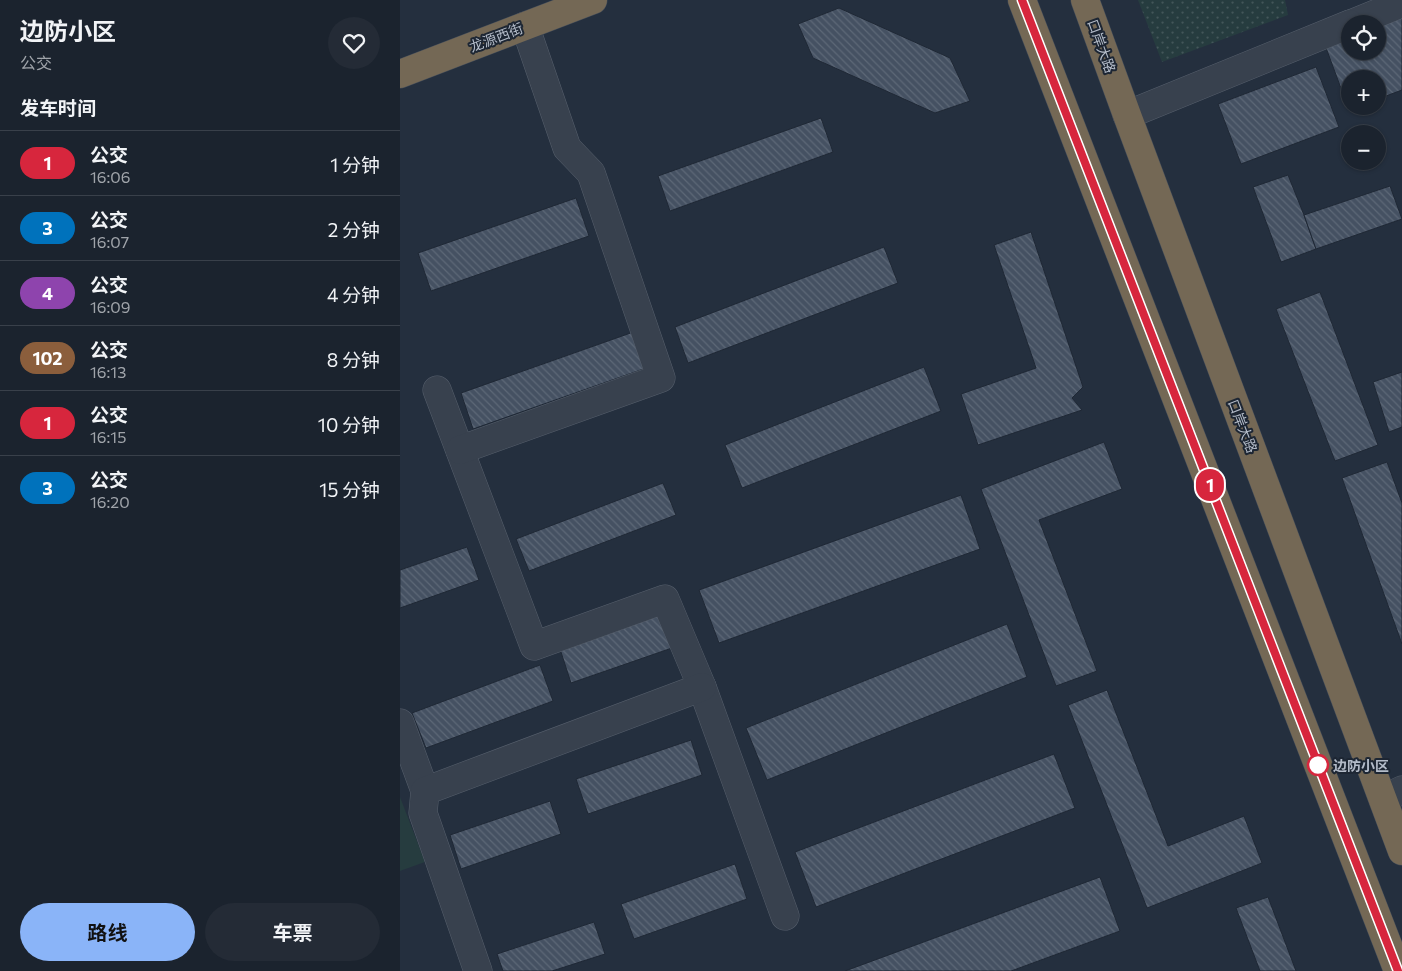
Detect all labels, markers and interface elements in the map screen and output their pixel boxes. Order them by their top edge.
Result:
map controls [1341,15,1386,170]
button: locate [1341,15,1386,60]
text: 边防小区 [20,16,116,45]
button: heart [328,17,380,69]
street label: 口岸大路 [1084,17,1120,75]
street label: 龙源西街 [467,19,525,55]
text: 公交 [20,53,52,72]
button: + [1341,70,1386,115]
text: 发车时间 [20,96,96,119]
button: − [1341,125,1386,170]
text: 公交 [90,143,128,166]
text: 1 [43,152,52,174]
text: 1 分钟 [330,153,380,176]
text: 16:06 [90,167,130,186]
text: 公交 [90,208,128,231]
text: 3 [42,217,53,239]
text: 2 分钟 [328,218,380,241]
text: 16:07 [90,232,129,251]
text: 公交 [90,273,128,296]
text: 4 [42,282,53,304]
text: 4 分钟 [327,283,380,306]
text: 16:09 [90,297,130,316]
text: 公交 [90,338,128,361]
text: 102 [32,347,63,369]
text: 8 分钟 [327,348,380,371]
text: 16:13 [90,362,126,381]
street label: 口岸大路 [1225,397,1261,455]
text: 公交 [90,403,128,426]
text: 1 [43,412,52,434]
text: 10 分钟 [318,413,380,436]
text: 16:15 [90,427,126,446]
text: 公交 [90,468,128,491]
line badge: 1 [1194,469,1226,501]
text: 1 [1206,474,1214,496]
text: 3 [42,477,53,499]
text: 15 分钟 [319,478,380,501]
text: 16:20 [90,492,130,511]
marker: 边防小区 [1307,754,1329,776]
place label: 边防小区 [1333,757,1389,774]
button: 路线 [20,903,195,961]
button: 车票 [205,903,380,961]

